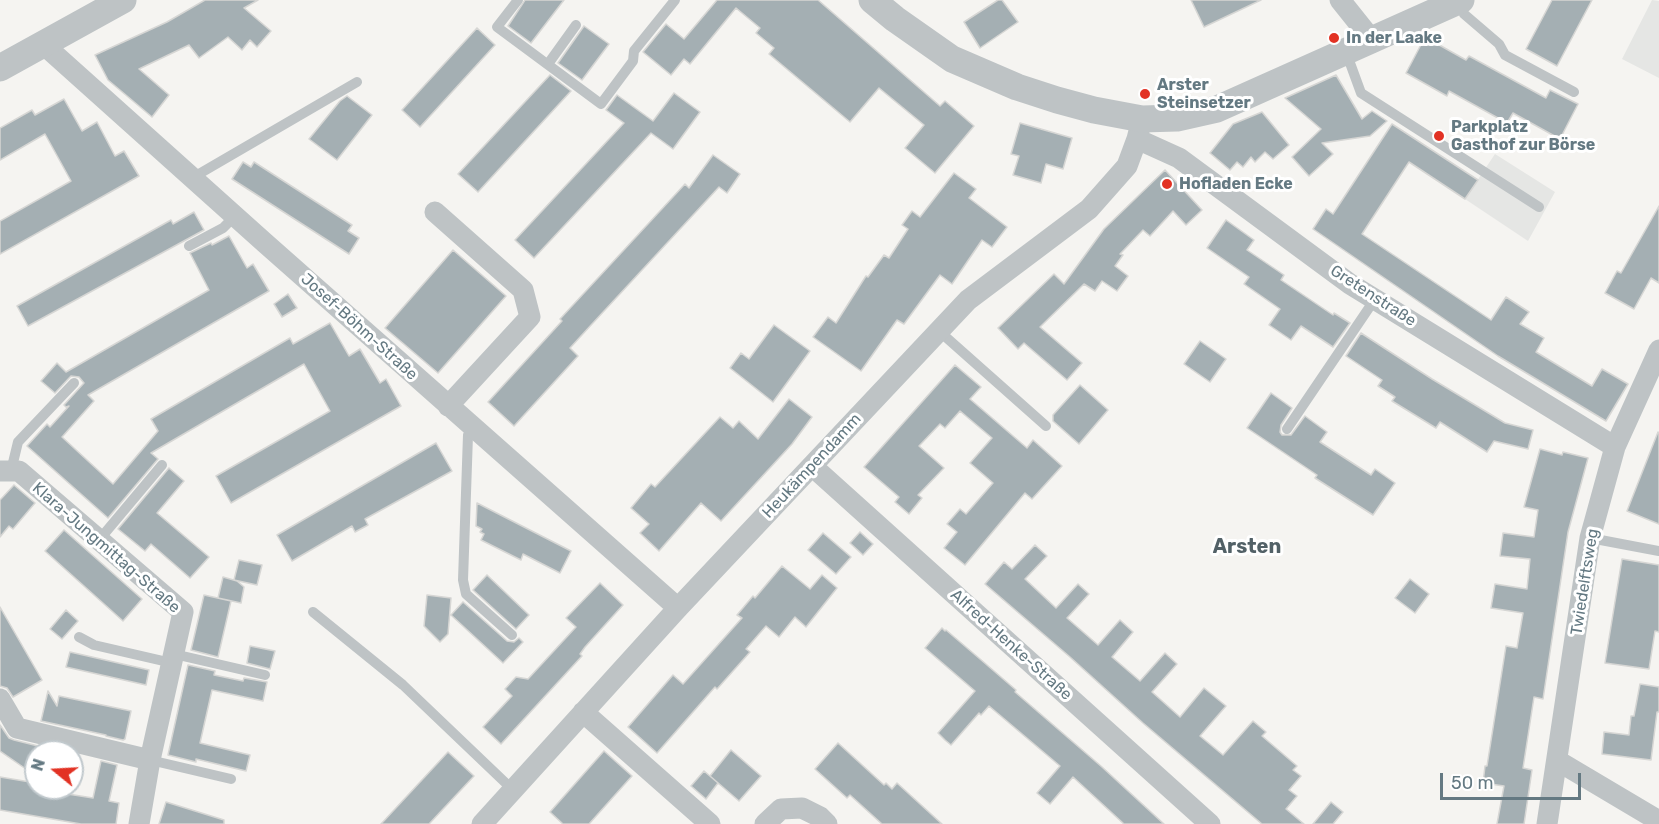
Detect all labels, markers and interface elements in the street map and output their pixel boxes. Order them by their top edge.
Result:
place label: In der Laake [1346,28,1442,48]
marker: In der Laake [1327,31,1341,45]
place label: Arster Steinsetzer [1157,75,1251,113]
marker: Arster Steinsetzer [1138,87,1152,101]
place label: Parkplatz Gasthof zur Börse [1451,117,1595,155]
marker: Parkplatz Gasthof zur Börse [1432,129,1446,143]
place label: Hofladen Ecke [1179,174,1293,194]
marker: Hofladen Ecke [1160,177,1174,191]
street label: Gretenstraße [1327,261,1419,331]
street label: Josef-Böhm-Straße [297,270,421,384]
street label: Heukämpendamm [759,410,865,522]
street label: Klara-Jungmittag-Straße [28,479,184,617]
street label: Twiedelftsweg [1567,527,1603,637]
district label: Arsten [1213,535,1281,559]
street label: Alfred-Henke-Straße [946,585,1076,705]
north arrow [24,740,84,800]
text: N [27,756,49,773]
scale bar [1443,761,1584,799]
text: 50 m [1451,772,1494,794]

